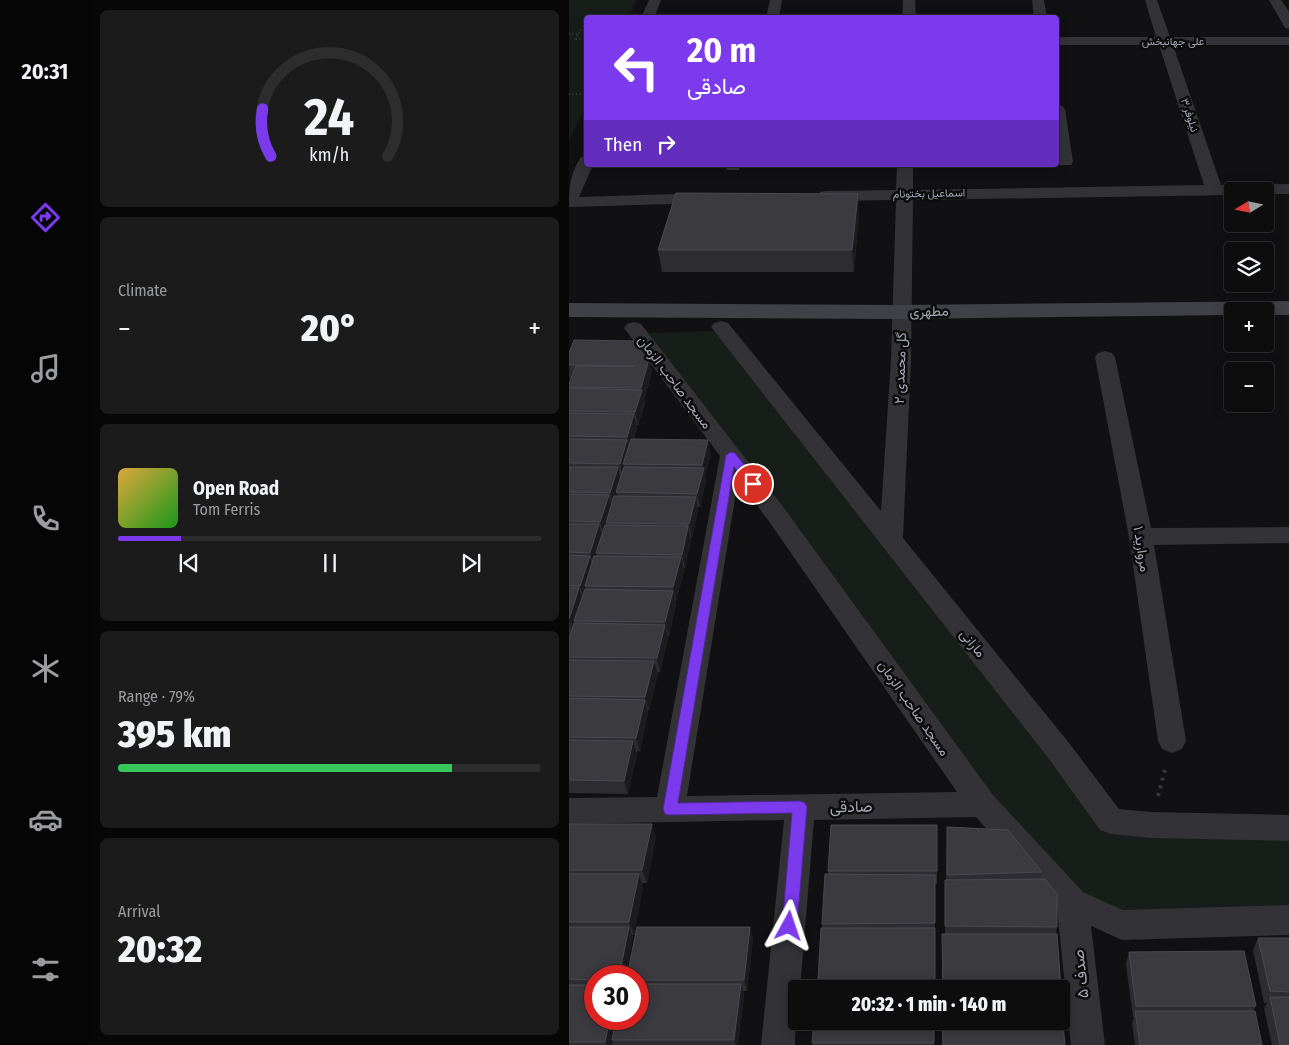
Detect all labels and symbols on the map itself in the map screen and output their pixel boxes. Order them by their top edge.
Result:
street label: علی جهانبخش [1142,35,1205,48]
street label: نیلوفر ۳ [1178,97,1201,134]
north arrow [1224,182,1274,232]
street label: اسماعیل بختونام [893,186,965,202]
street label: مطهری [909,303,949,320]
street label: مسجد صاحب الزمان [634,332,715,432]
street label: گل محمدی ۲ [891,332,910,404]
pin [732,463,774,505]
street label: مروارید ۱ [1130,525,1154,573]
street label: مارانی [956,626,989,661]
street label: مسجد صاحب الزمان [874,657,953,759]
street label: صادقی [829,797,873,817]
position arrow [762,899,814,951]
street label: صدف ۵ [1068,949,1093,999]
speed limit sign: 30 [584,965,649,1030]

